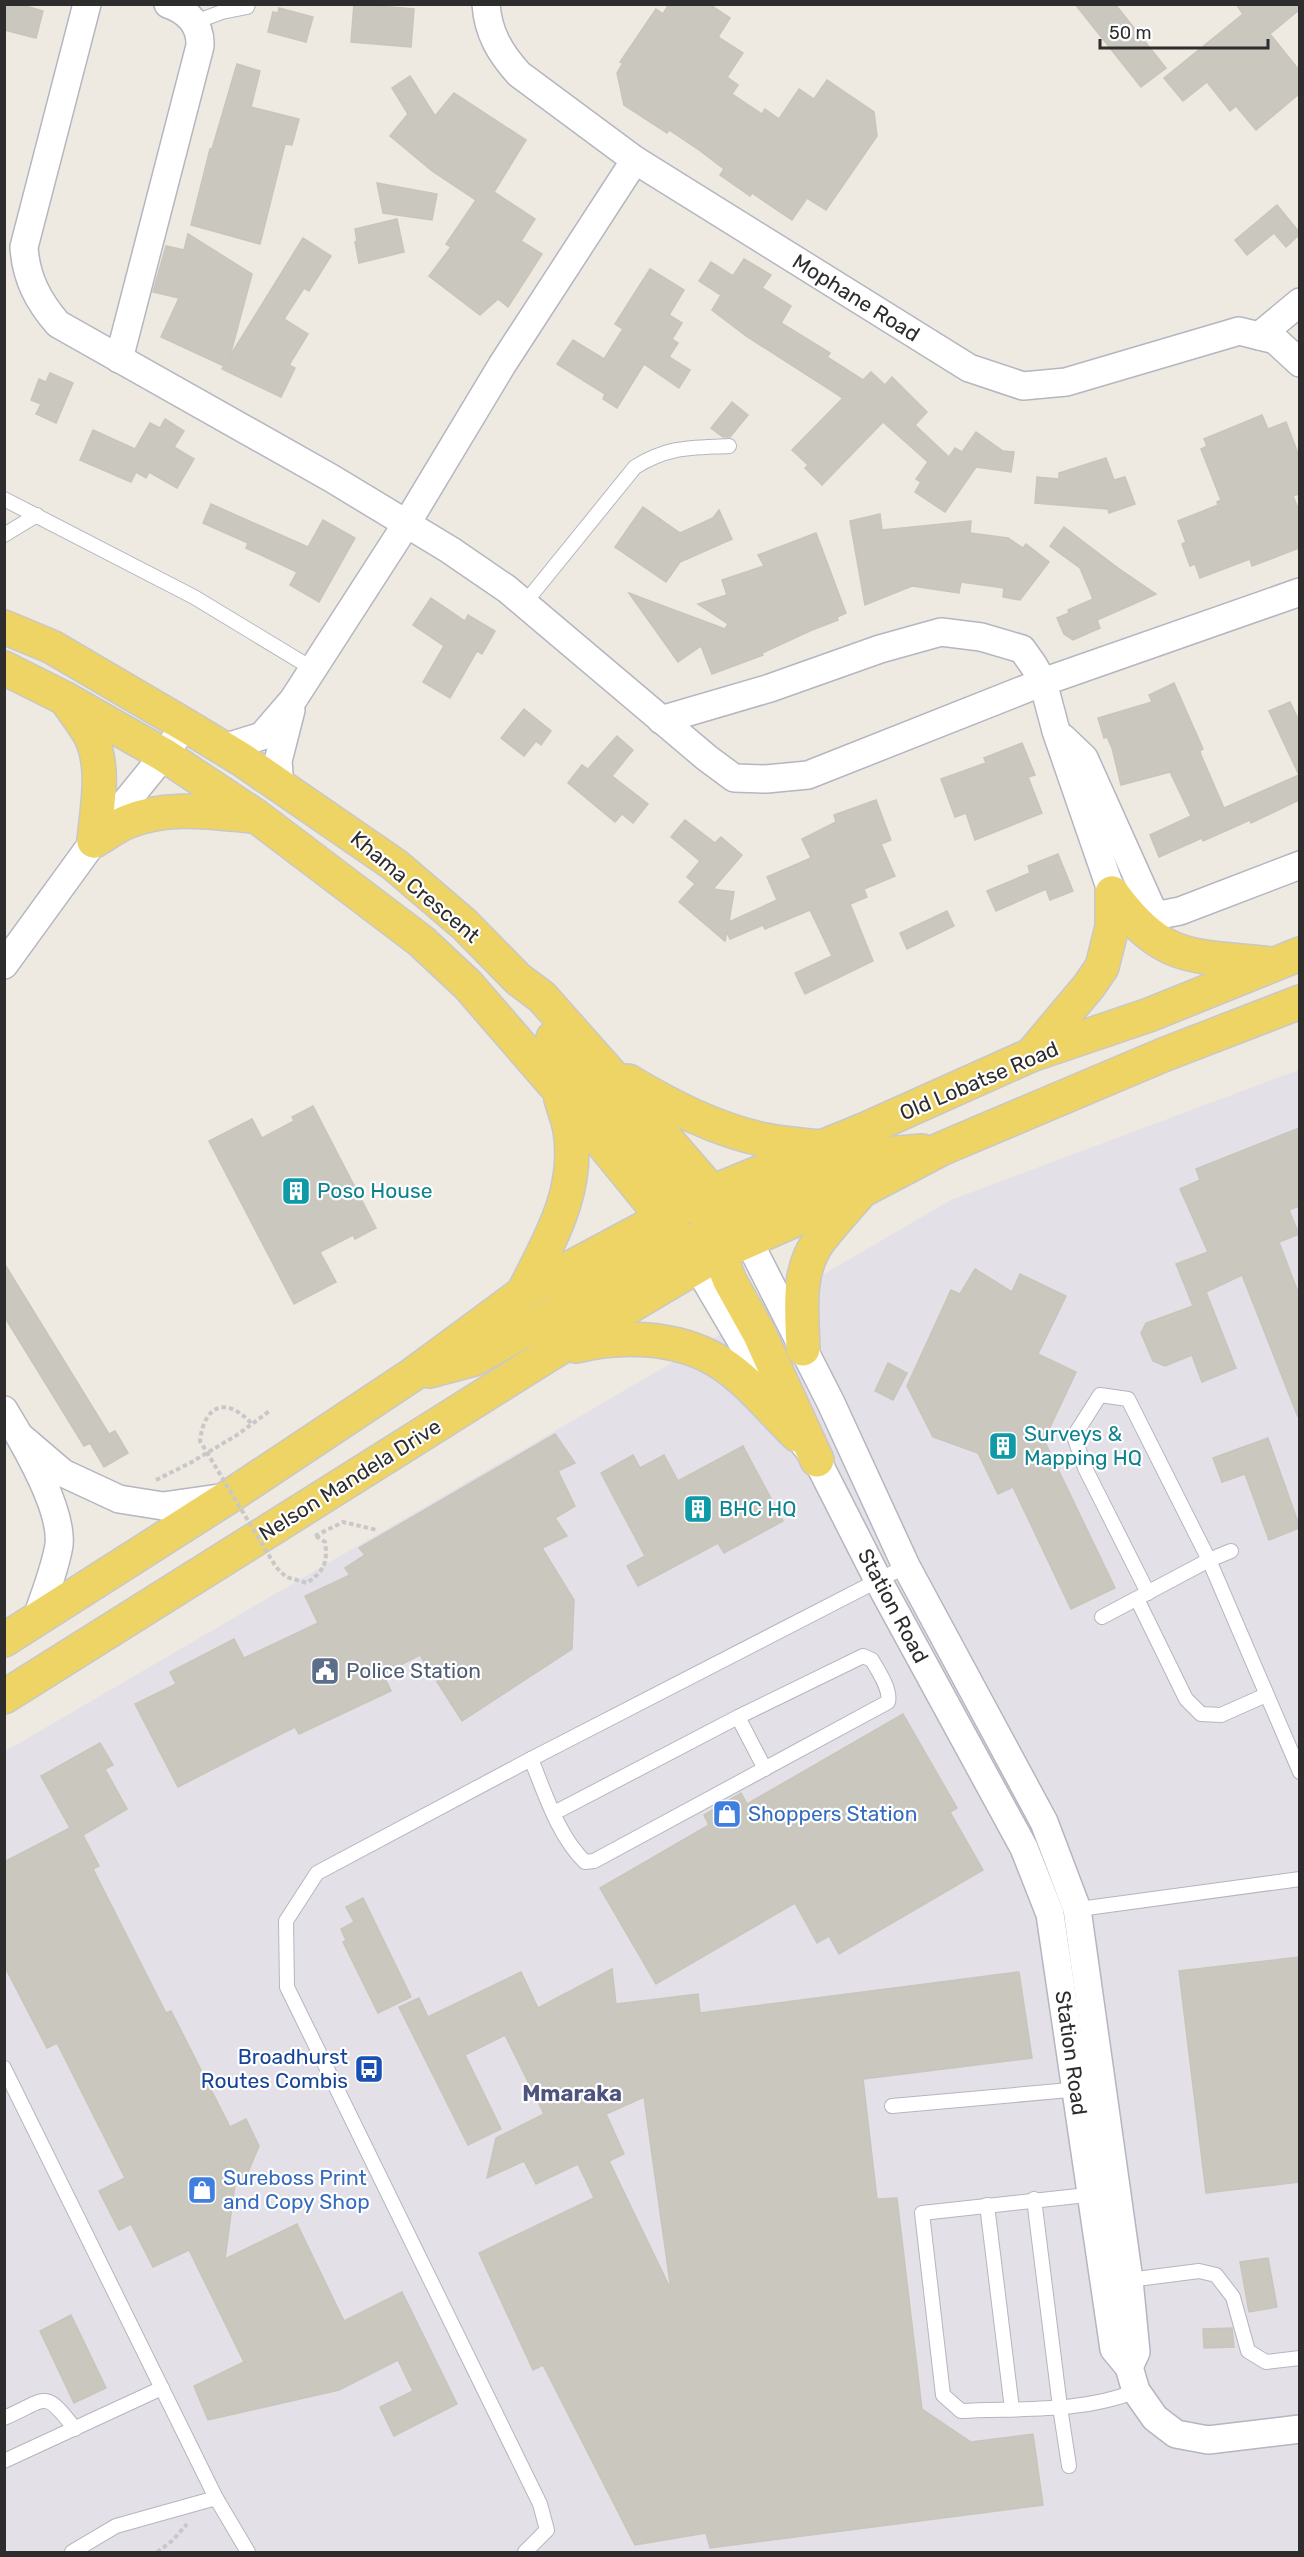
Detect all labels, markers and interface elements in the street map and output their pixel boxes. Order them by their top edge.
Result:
scale bar [1100,12,1268,50]
text: 50 m [1109,22,1152,44]
street label: Mophane Road [788,249,924,347]
street label: Khama Crescent [346,825,485,948]
street label: Old Lobatse Road [896,1036,1062,1125]
building icon: Poso House [280,1175,312,1207]
place label: Poso House [317,1178,432,1203]
street label: Nelson Mandela Drive [254,1413,445,1546]
place label: Surveys & Mapping HQ [1024,1421,1142,1470]
building icon: Surveys & Mapping HQ [987,1430,1019,1462]
building icon: BHC HQ [682,1493,714,1525]
place label: BHC HQ [719,1496,796,1521]
street label: Station Road [853,1544,934,1667]
public building icon: Police Station [309,1655,341,1687]
place label: Police Station [346,1658,481,1683]
shop icon: Shoppers Station [711,1798,743,1830]
place label: Shoppers Station [748,1801,917,1826]
street label: Station Road [1050,1989,1093,2117]
place label: Broadhurst Routes Combis [201,2044,348,2093]
bus stop icon: Broadhurst Routes Combis [353,2053,385,2085]
district label: Mmaraka [522,2080,622,2107]
place label: Sureboss Print and Copy Shop [223,2165,370,2214]
shop icon: Sureboss Print and Copy Shop [186,2174,218,2206]

